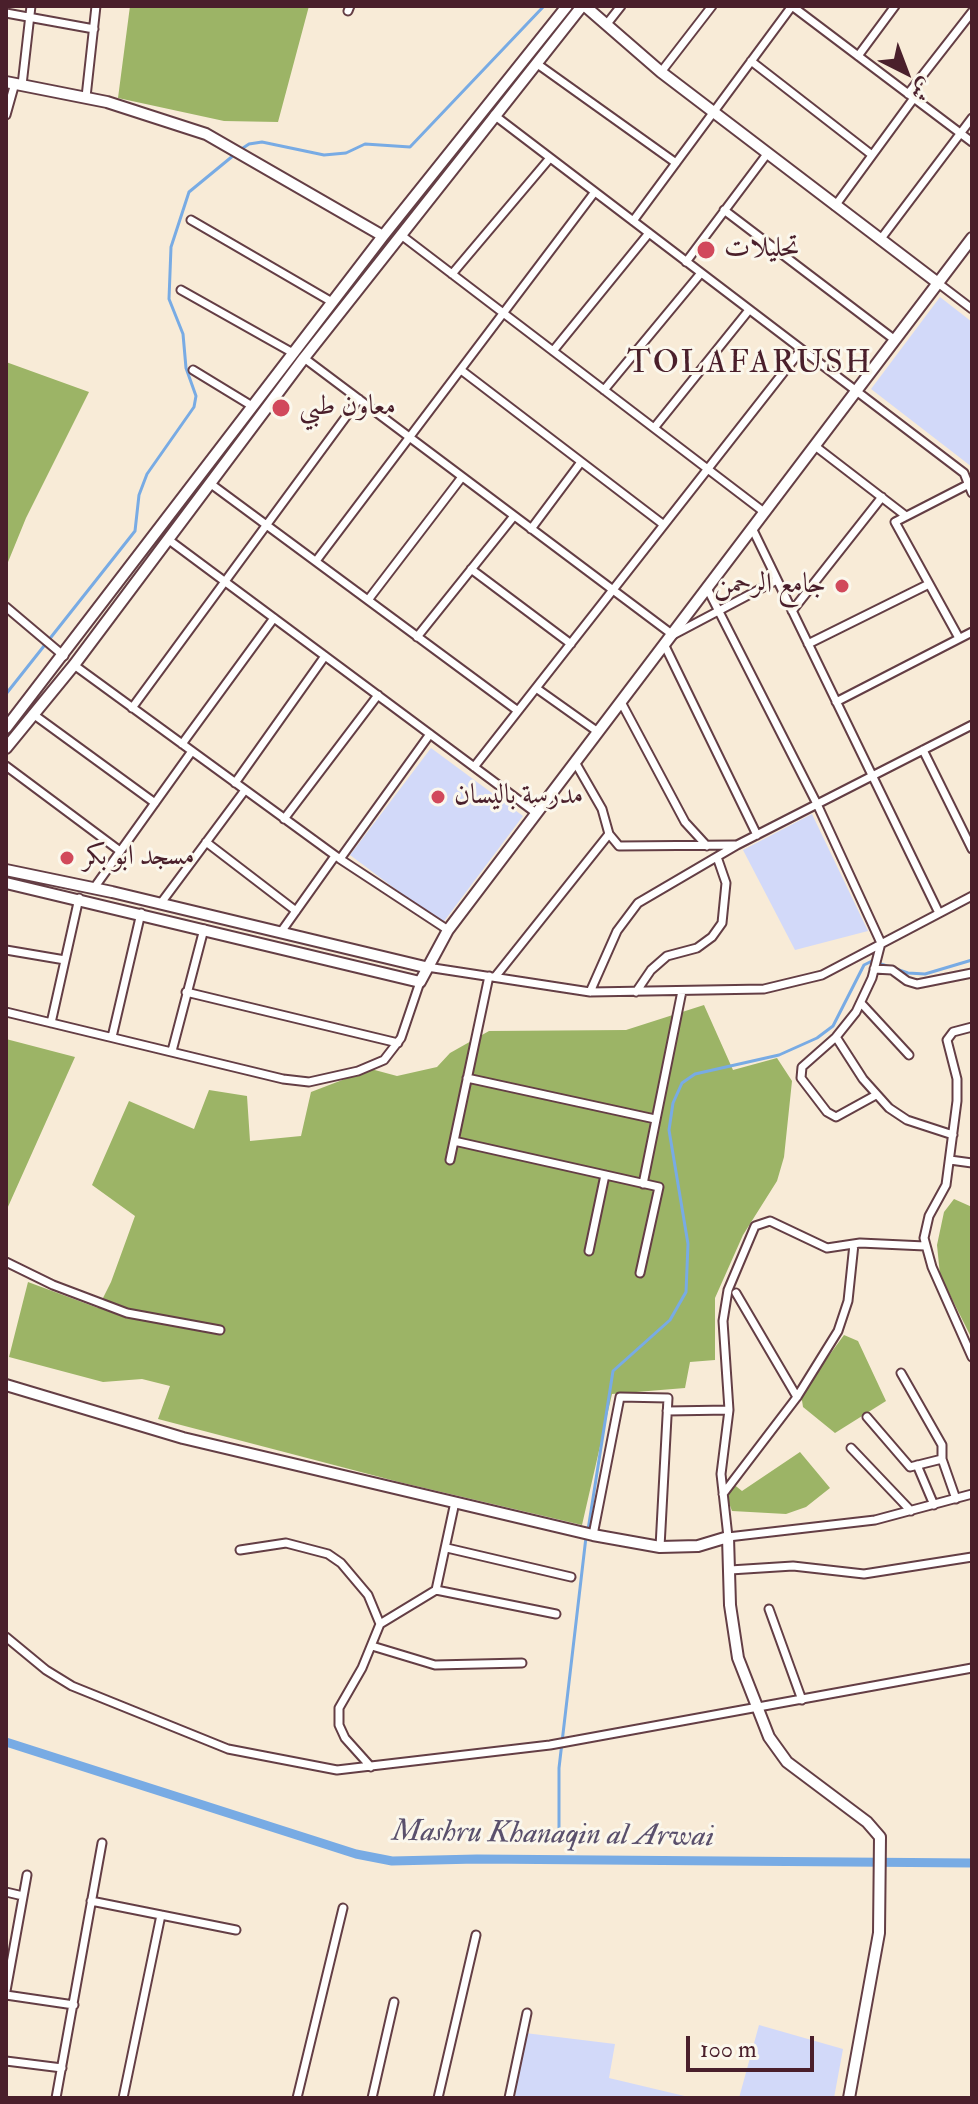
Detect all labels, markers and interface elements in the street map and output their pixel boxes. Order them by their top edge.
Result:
north arrow [866,32,946,112]
text: ش [905,72,940,108]
place label: تحلیلات [724,233,800,267]
marker: تحلیلات [695,239,717,261]
district label: TOLAFARUSH [627,346,873,384]
place label: معاون طبي [299,391,396,425]
marker: معاون طبي [270,397,292,419]
place label: جامع الرحمن [714,569,826,603]
marker: جامع الرحمن [833,577,851,595]
place label: مدرسة بالیسان [454,780,583,814]
marker: مدرسة بالیسان [429,788,447,806]
place label: مسجد ابو بكر [83,841,195,875]
marker: مسجد ابو بكر [58,849,76,867]
water label: Mashru Khanaqin al Arwai [392,1815,714,1857]
scale bar [690,2020,818,2070]
text: 100 m [700,2034,757,2065]

